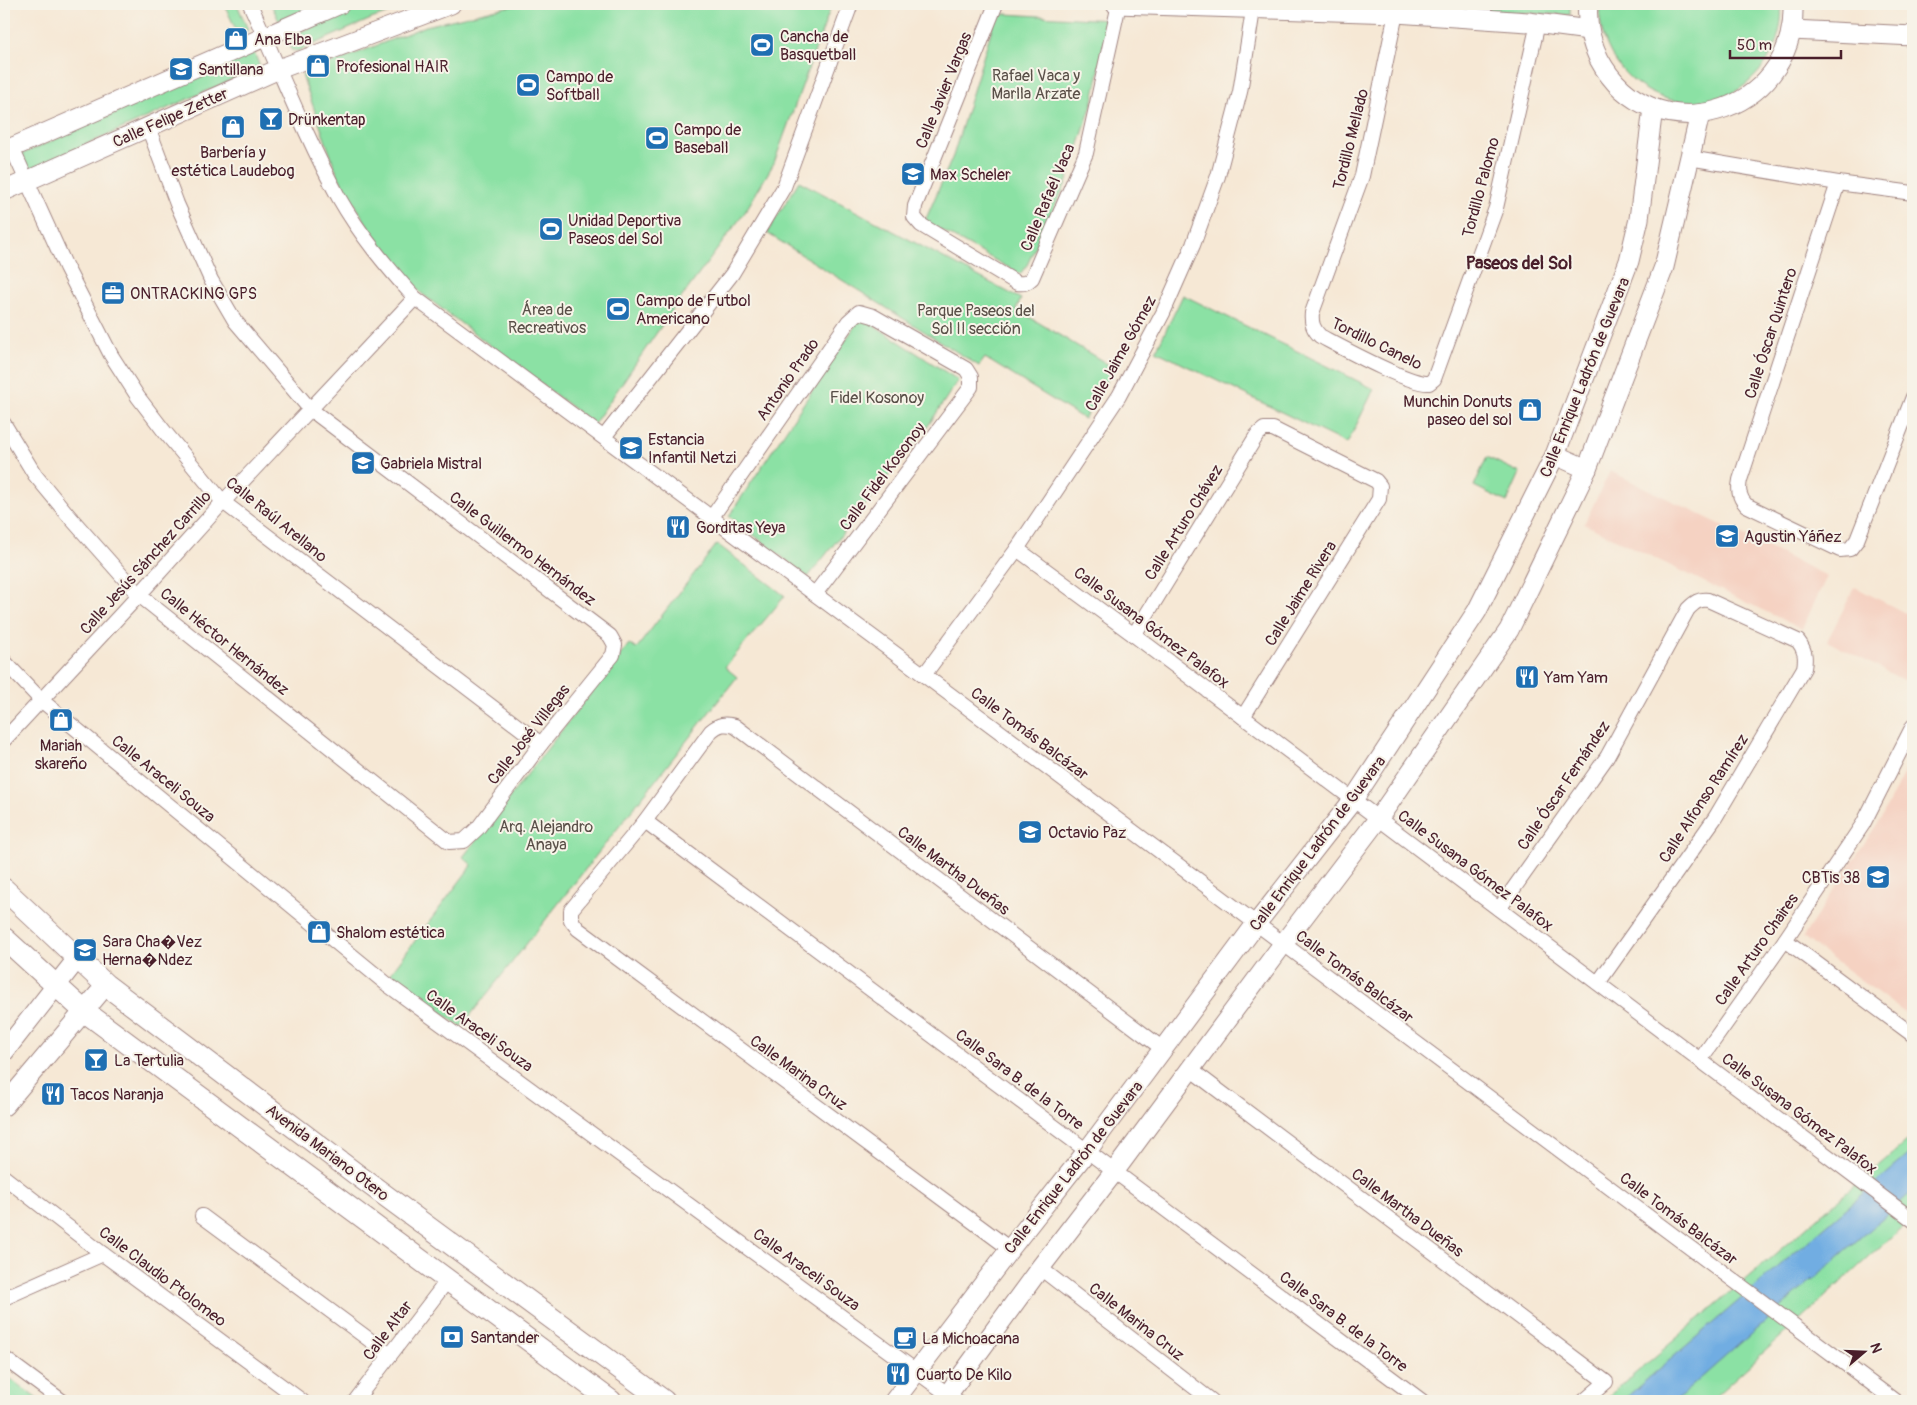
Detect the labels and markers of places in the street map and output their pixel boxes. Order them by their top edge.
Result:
shop icon: Ana Elba [223,26,249,52]
place label: Cancha de Basquetball [780,27,856,65]
place label: Ana Elba [254,30,312,50]
sports icon: Cancha de Basquetball [749,32,775,58]
shop icon: Profesional HAIR [305,53,331,79]
school or university icon: Santillana [168,56,194,82]
place label: Profesional HAIR [336,57,448,77]
place label: Santillana [198,60,264,80]
place label: Campo de Softball [546,67,613,105]
sports icon: Campo de Softball [515,72,541,98]
bar icon: Drünkentap [258,106,284,132]
place label: Drünkentap [288,110,366,130]
shop icon: Barbería y estética Laudebog [220,114,246,140]
place label: Campo de Baseball [674,120,741,158]
sports icon: Campo de Baseball [644,125,670,151]
place label: Barbería y estética Laudebog [172,143,294,181]
school or university icon: Max Scheler [900,161,926,187]
place label: Max Scheler [930,165,1011,185]
place label: Unidad Deportiva Paseos del Sol [568,211,681,249]
sports icon: Unidad Deportiva Paseos del Sol [538,216,564,242]
office icon: ONTRACKING GPS [100,280,126,306]
place label: ONTRACKING GPS [130,284,257,304]
place label: Campo de Futbol Americano [636,291,751,329]
sports icon: Campo de Futbol Americano [605,296,631,322]
place label: Munchin Donuts paseo del sol [1403,392,1512,430]
shop icon: Munchin Donuts paseo del sol [1517,397,1543,423]
place label: Estancia Infantil Netzi [648,430,736,468]
school or university icon: Estancia Infantil Netzi [618,435,644,461]
school or university icon: Gabriela Mistral [350,450,376,476]
place label: Gabriela Mistral [380,454,482,474]
restaurant icon: Gorditas Yeya [665,514,691,540]
place label: Gorditas Yeya [696,518,786,538]
school or university icon: Agustin Yáñez [1714,523,1740,549]
place label: Agustin Yáñez [1744,527,1842,547]
restaurant icon: Yam Yam [1514,664,1540,690]
place label: Yam Yam [1543,668,1608,688]
shop icon: Mariah skareño [48,707,74,733]
place label: Mariah skareño [35,736,88,774]
school or university icon: Octavio Paz [1017,819,1043,845]
place label: Octavio Paz [1048,823,1126,843]
school or university icon: CBTis 38 [1865,864,1891,890]
place label: CBTis 38 [1802,868,1860,888]
shop icon: Shalom estética [306,919,332,945]
place label: Shalom estética [336,923,445,943]
place label: Sara Cha�Vez Herna�Ndez [102,932,202,970]
school or university icon: Sara Cha�Vez Herna�Ndez [72,937,98,963]
bar icon: La Tertulia [83,1047,109,1073]
place label: La Tertulia [114,1051,184,1071]
restaurant icon: Tacos Naranja [40,1081,66,1107]
place label: Tacos Naranja [70,1085,164,1105]
bank icon: Santander [439,1324,465,1350]
cafe icon: La Michoacana [892,1325,918,1351]
place label: Santander [470,1328,540,1348]
place label: La Michoacana [922,1329,1020,1349]
restaurant icon: Cuarto De Kilo [885,1361,911,1387]
place label: Cuarto De Kilo [916,1365,1012,1385]

